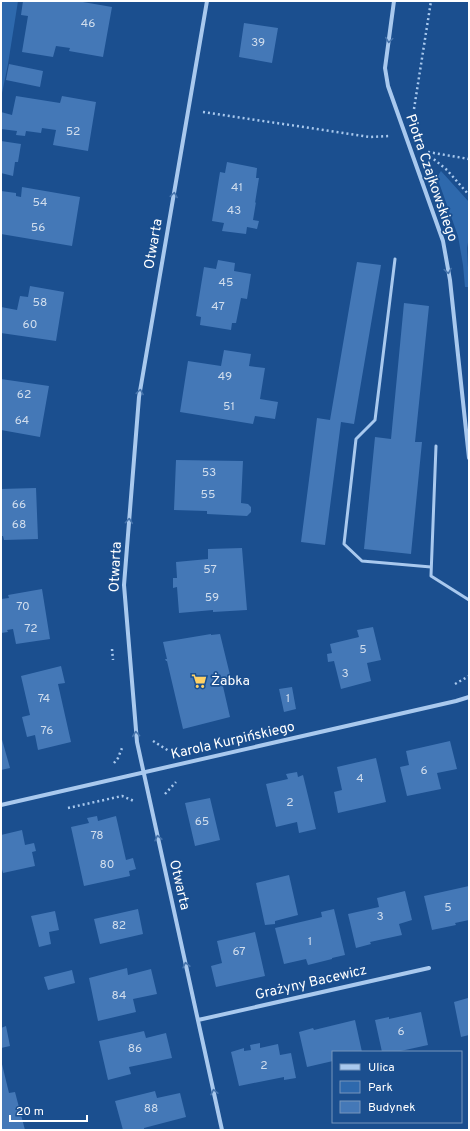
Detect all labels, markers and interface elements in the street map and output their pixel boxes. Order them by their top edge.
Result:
house number: 46 [81,16,95,32]
house number: 39 [251,35,265,51]
one-way arrow [385,37,394,43]
street label: Piotra Czajkowskiego [401,112,461,244]
house number: 52 [66,124,80,140]
house number: 41 [231,180,243,196]
one-way arrow [169,191,178,198]
house number: 54 [32,195,48,211]
house number: 43 [227,203,241,219]
street label: Otwarta [141,217,167,271]
house number: 56 [31,220,45,236]
one-way arrow [443,268,452,274]
house number: 45 [219,275,233,291]
house number: 58 [33,295,47,311]
house number: 47 [211,299,225,315]
house number: 60 [23,317,37,333]
house number: 49 [218,369,232,385]
house number: 62 [17,387,31,403]
one-way arrow [135,389,144,395]
house number: 51 [223,399,235,415]
house number: 64 [15,413,29,429]
house number: 53 [202,465,216,481]
house number: 55 [201,487,215,503]
house number: 66 [12,497,26,513]
house number: 68 [12,517,26,533]
one-way arrow [125,518,134,524]
street label: Otwarta [106,541,126,593]
house number: 57 [203,562,217,578]
house number: 59 [205,590,219,606]
house number: 70 [16,599,30,615]
house number: 72 [24,621,38,637]
house number: 5 [359,642,367,658]
house number: 3 [341,666,349,682]
supermarket icon: Żabka [190,672,208,690]
place label: Żabka [211,672,250,690]
house number: 74 [38,691,50,707]
house number: 1 [286,691,290,707]
street label: Karola Kurpińskiego [169,718,297,764]
house number: 76 [41,723,53,739]
one-way arrow [132,731,141,737]
house number: 6 [420,763,428,779]
house number: 4 [356,771,364,787]
house number: 2 [286,795,294,811]
house number: 65 [195,814,209,830]
house number: 78 [90,828,104,844]
one-way arrow [154,835,162,841]
house number: 80 [100,857,114,873]
street label: Otwarta [165,858,193,912]
house number: 5 [444,900,452,916]
house number: 3 [376,909,384,925]
house number: 82 [112,918,126,934]
house number: 1 [308,934,312,950]
house number: 67 [232,944,246,960]
one-way arrow [182,962,190,968]
street label: Grażyny Bacewicz [253,962,369,1004]
house number: 84 [112,988,126,1004]
house number: 6 [397,1024,405,1040]
house number: 86 [128,1041,142,1057]
legend [332,1051,462,1123]
house number: 2 [260,1058,268,1074]
text: Ulica [368,1060,395,1076]
text: Park [368,1080,393,1096]
one-way arrow [210,1089,218,1095]
scale bar [10,1097,87,1123]
text: Budynek [368,1100,416,1116]
house number: 88 [144,1101,158,1117]
text: 20 m [16,1104,44,1120]

